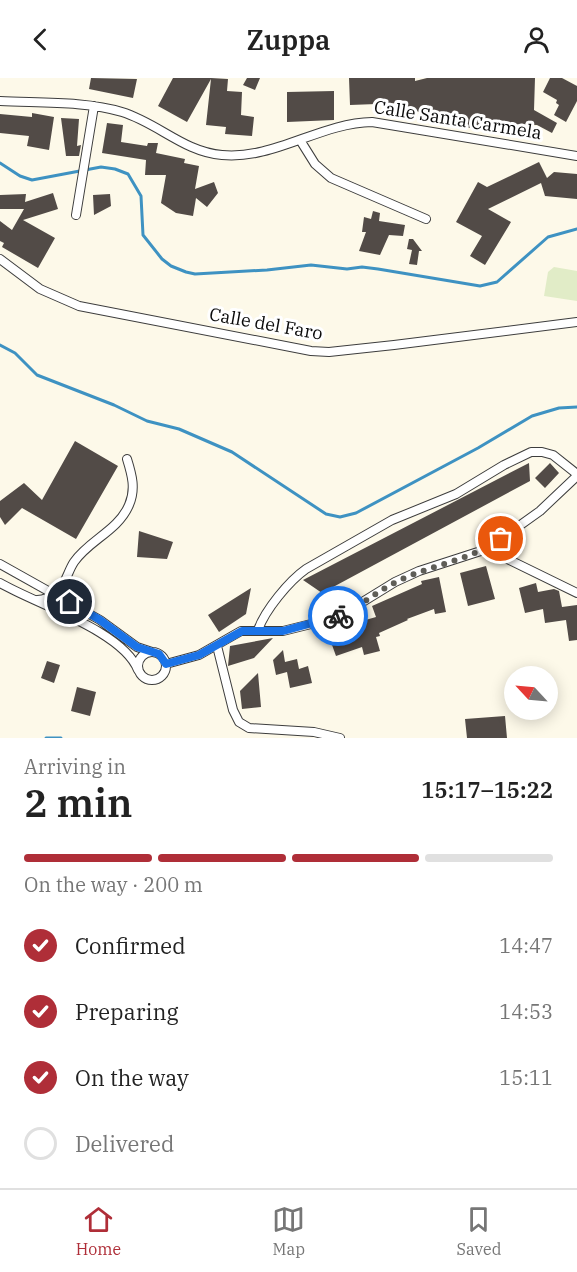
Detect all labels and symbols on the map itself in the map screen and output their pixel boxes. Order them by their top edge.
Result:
street label: Calle Santa Carmela [373,95,544,144]
street label: Calle del Faro [208,302,325,345]
pin [475,513,526,564]
pin [44,576,95,627]
courier [308,586,368,646]
north arrow [504,666,558,720]

